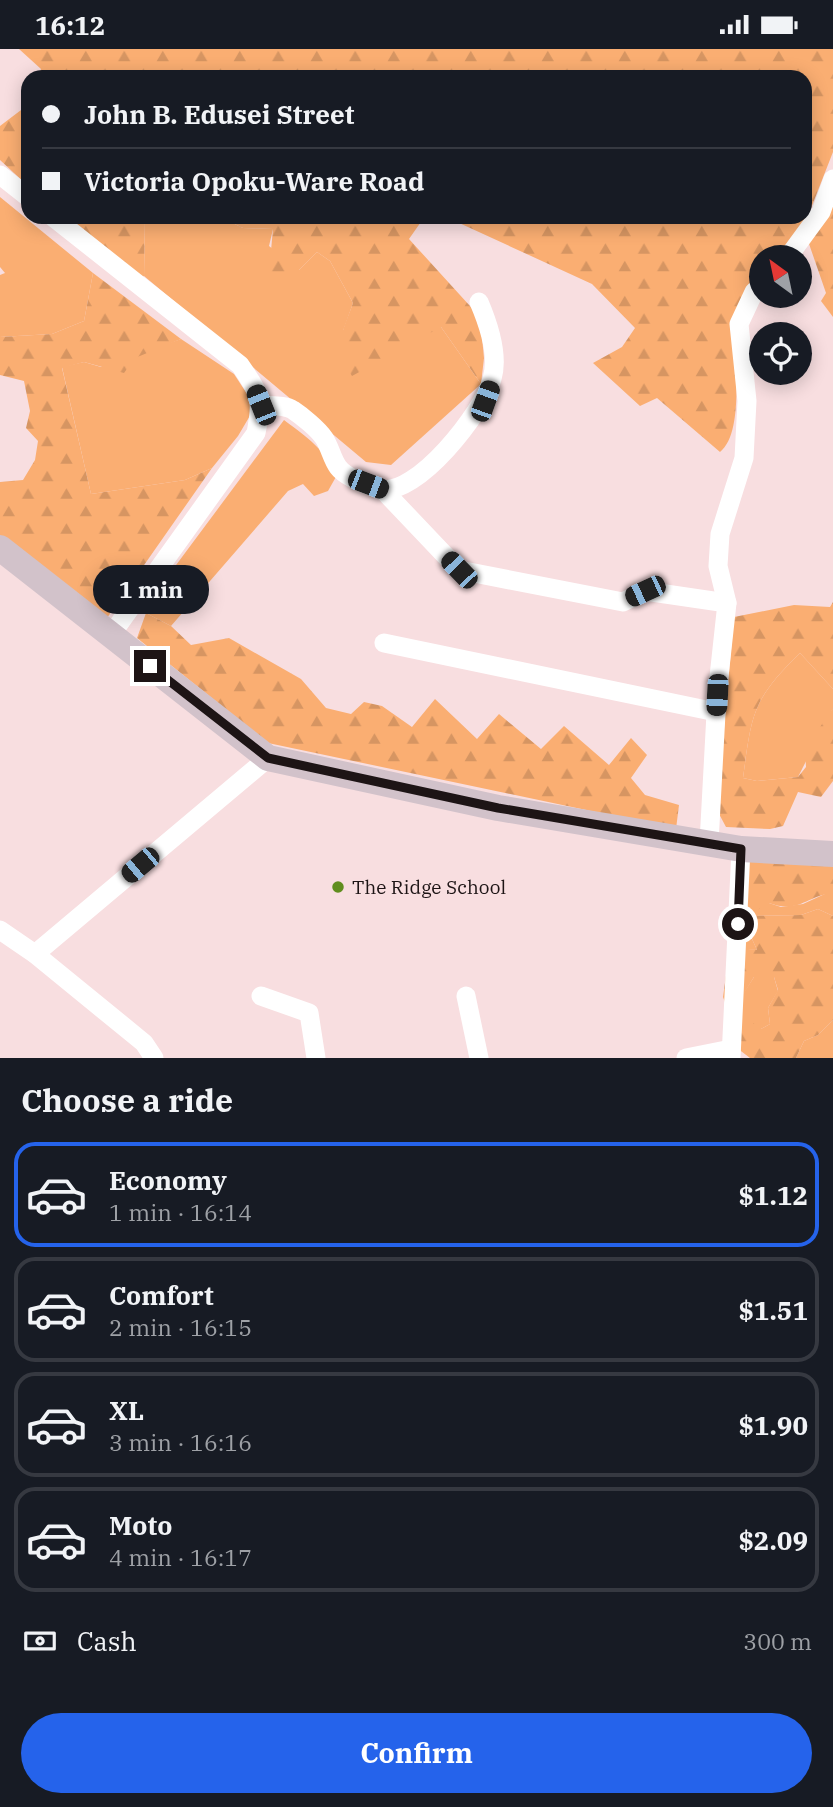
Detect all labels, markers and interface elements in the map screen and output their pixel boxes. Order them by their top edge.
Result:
text: 16:12 [35,8,105,42]
text: John B. Edusei Street [84,97,354,131]
text: Victoria Opoku-Ware Road [84,164,424,198]
north arrow [749,245,812,308]
map controls [749,245,812,385]
button: locate [749,322,812,385]
car [468,378,503,424]
car [244,382,279,428]
car [345,467,392,501]
car [437,548,482,592]
callout: 1 min [92,565,208,613]
car [622,573,669,609]
text: 1 min [119,574,183,604]
route end [134,650,166,682]
car [706,673,729,717]
car [118,843,163,887]
place label: The Ridge School [352,875,506,899]
marker: The Ridge School [330,879,346,895]
route start [722,908,754,940]
text: Choose a ride [21,1079,233,1121]
icon: car [25,1163,88,1226]
text: Economy [109,1163,227,1197]
text: $1.12 [738,1178,808,1212]
text: 1 min · 16:14 [109,1197,252,1227]
icon: car [25,1278,88,1341]
text: Comfort [109,1278,214,1312]
text: $1.51 [738,1293,808,1327]
text: 2 min · 16:15 [109,1312,252,1342]
icon: car [25,1393,88,1456]
text: XL [109,1393,144,1427]
text: $1.90 [738,1408,808,1442]
text: 3 min · 16:16 [109,1427,252,1457]
icon: car [25,1508,88,1571]
text: Moto [109,1508,172,1542]
text: $2.09 [738,1523,808,1557]
text: 4 min · 16:17 [109,1542,252,1572]
icon: cash [21,1622,59,1660]
text: Cash [77,1624,137,1658]
text: 300 m [743,1626,812,1656]
button: Confirm [21,1713,812,1793]

